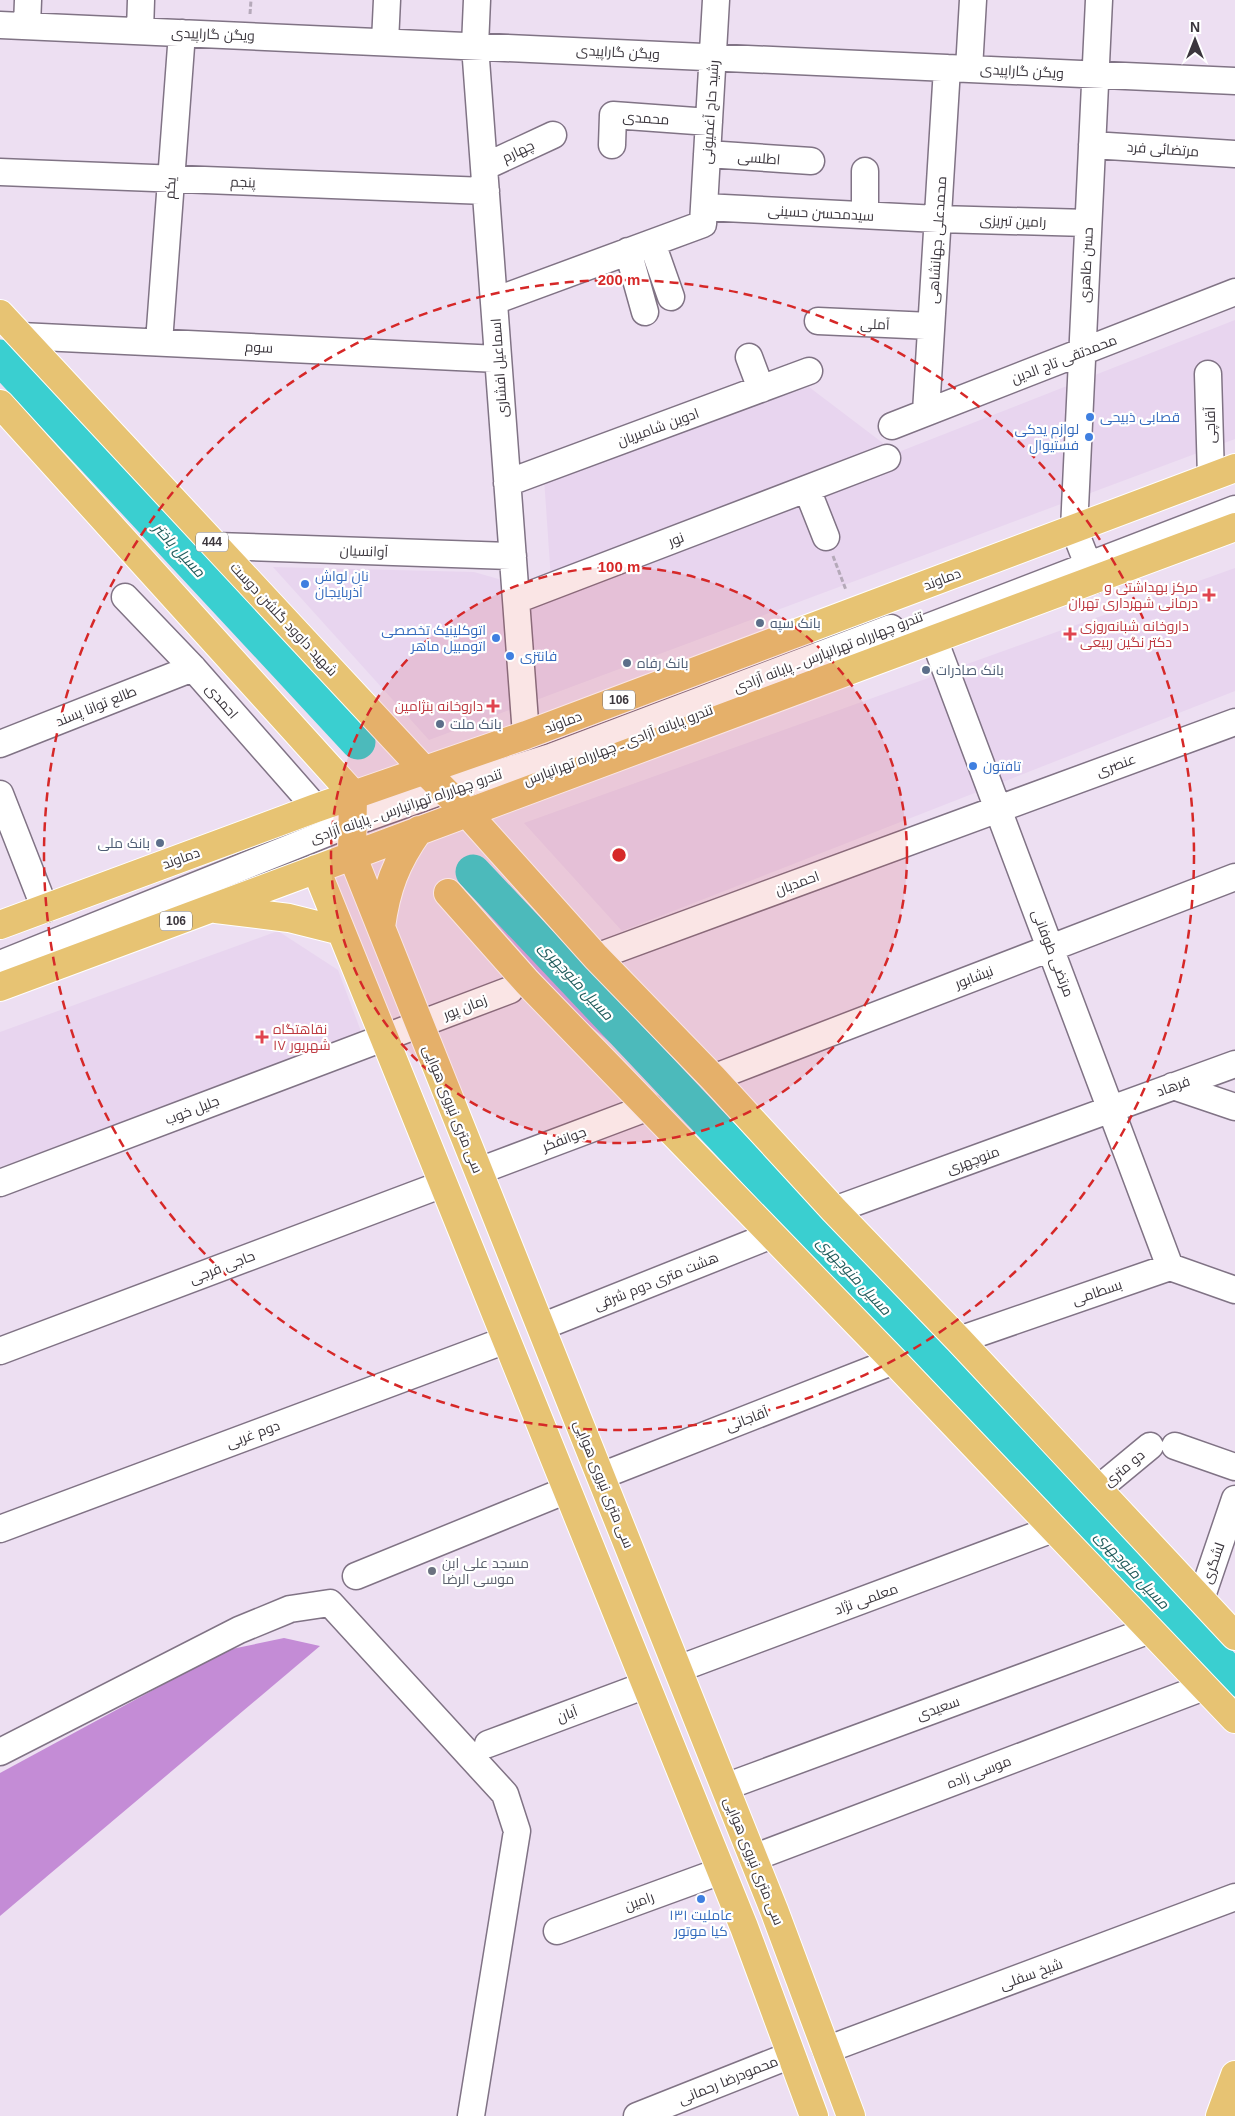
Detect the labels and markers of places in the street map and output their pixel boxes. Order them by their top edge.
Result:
place label: قصابی ذبیحی [1100,409,1180,425]
marker: قصابی ذبیحی [1084,411,1096,423]
place label: لوازم یدکی فستیوال [1015,421,1079,454]
marker: لوازم یدکی فستیوال [1083,431,1095,443]
place label: نان لواش آذربایجان [315,568,369,600]
marker: نان لواش آذربایجان [299,578,311,590]
place label: مرکز بهداشتی و درمانی شهرداری تهران [1069,579,1198,611]
marker: مرکز بهداشتی و درمانی شهرداری تهران [1202,588,1216,602]
place label: بانک سپه [770,615,821,633]
marker: بانک سپه [754,617,766,629]
place label: داروخانه شبانه‌روزی دکتر نگین ربیعی [1080,618,1189,650]
place label: اتوکلینیک تخصصی اتومبیل ماهر [381,622,486,654]
marker: داروخانه شبانه‌روزی دکتر نگین ربیعی [1064,628,1076,640]
marker: اتوکلینیک تخصصی اتومبیل ماهر [490,632,502,644]
place label: فانتزی [520,648,557,664]
marker: فانتزی [504,650,516,662]
place label: بانک رفاه [637,655,688,671]
marker: بانک رفاه [621,657,633,669]
place label: بانک صادرات [936,662,1004,678]
marker: بانک صادرات [920,664,932,676]
place label: داروخانه بنژامین [395,698,483,714]
marker: داروخانه بنژامین [487,700,499,712]
place label: بانک ملت [450,716,502,732]
marker: بانک ملت [434,718,446,730]
place label: تافتون [983,758,1021,774]
marker: تافتون [967,760,979,772]
place label: بانک ملی [97,835,150,851]
marker: بانک ملی [154,837,166,849]
centre of rings [610,846,628,864]
place label: نقاهتگاه ۱۷ شهریور [273,1021,330,1053]
marker: نقاهتگاه ۱۷ شهریور [255,1030,269,1044]
place label: مسجد علی ابن موسی الرضا [442,1555,529,1587]
marker: مسجد علی ابن موسی الرضا [426,1565,438,1577]
marker: عاملیت ۱۳۱ کیا موتور [695,1893,707,1905]
place label: عاملیت ۱۳۱ کیا موتور [669,1907,733,1939]

